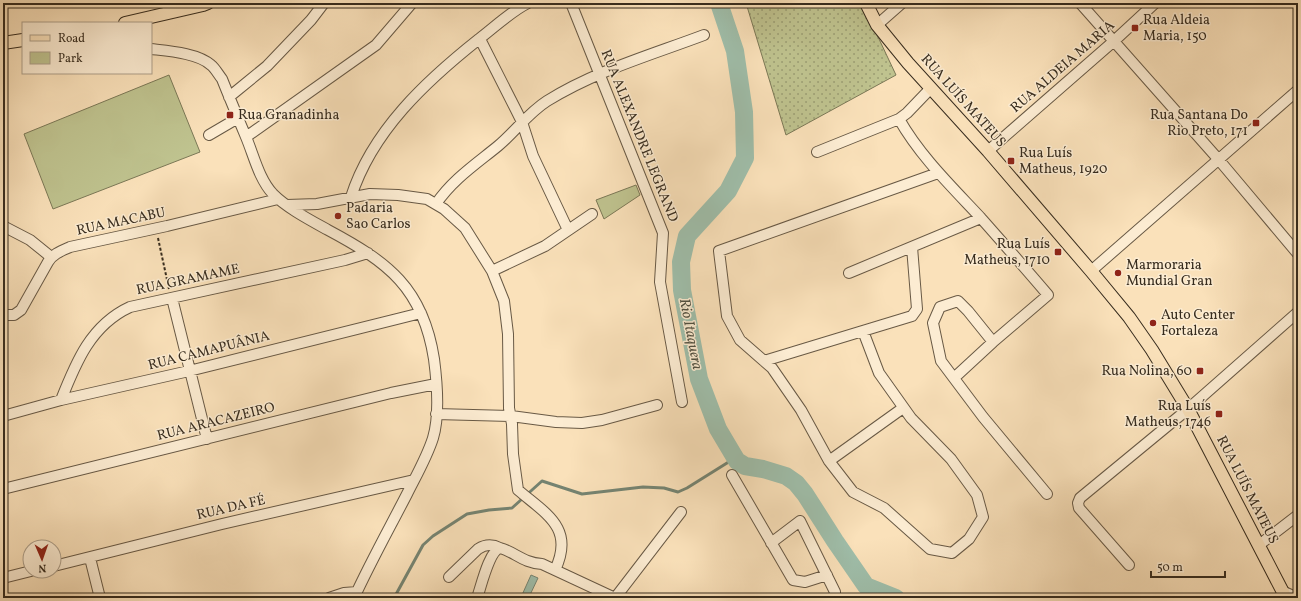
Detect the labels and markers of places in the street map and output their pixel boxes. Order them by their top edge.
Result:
place label: Rua Aldeia Maria, 150 [1143,11,1210,46]
marker: Rua Aldeia Maria, 150 [1130,23,1140,33]
place label: Rua Granadinha [238,106,339,125]
place label: Rua Santana Do Rio Preto, 171 [1150,106,1248,141]
marker: Rua Granadinha [225,110,235,120]
marker: Rua Santana Do Rio Preto, 171 [1251,118,1261,128]
place label: Rua Luís Matheus, 1920 [1019,144,1108,179]
marker: Rua Luís Matheus, 1920 [1006,156,1016,166]
place label: Padaria Sao Carlos [346,199,411,234]
marker: Padaria Sao Carlos [333,211,343,221]
place label: Rua Luís Matheus, 1710 [964,235,1050,270]
marker: Rua Luís Matheus, 1710 [1053,247,1063,257]
place label: Marmoraria Mundial Gran [1126,256,1213,291]
marker: Marmoraria Mundial Gran [1113,268,1123,278]
place label: Auto Center Fortaleza [1161,306,1235,341]
marker: Auto Center Fortaleza [1148,318,1158,328]
place label: Rua Nolina, 60 [1101,362,1192,381]
marker: Rua Nolina, 60 [1195,366,1205,376]
place label: Rua Luís Matheus, 1746 [1125,397,1211,432]
marker: Rua Luís Matheus, 1746 [1214,409,1224,419]

